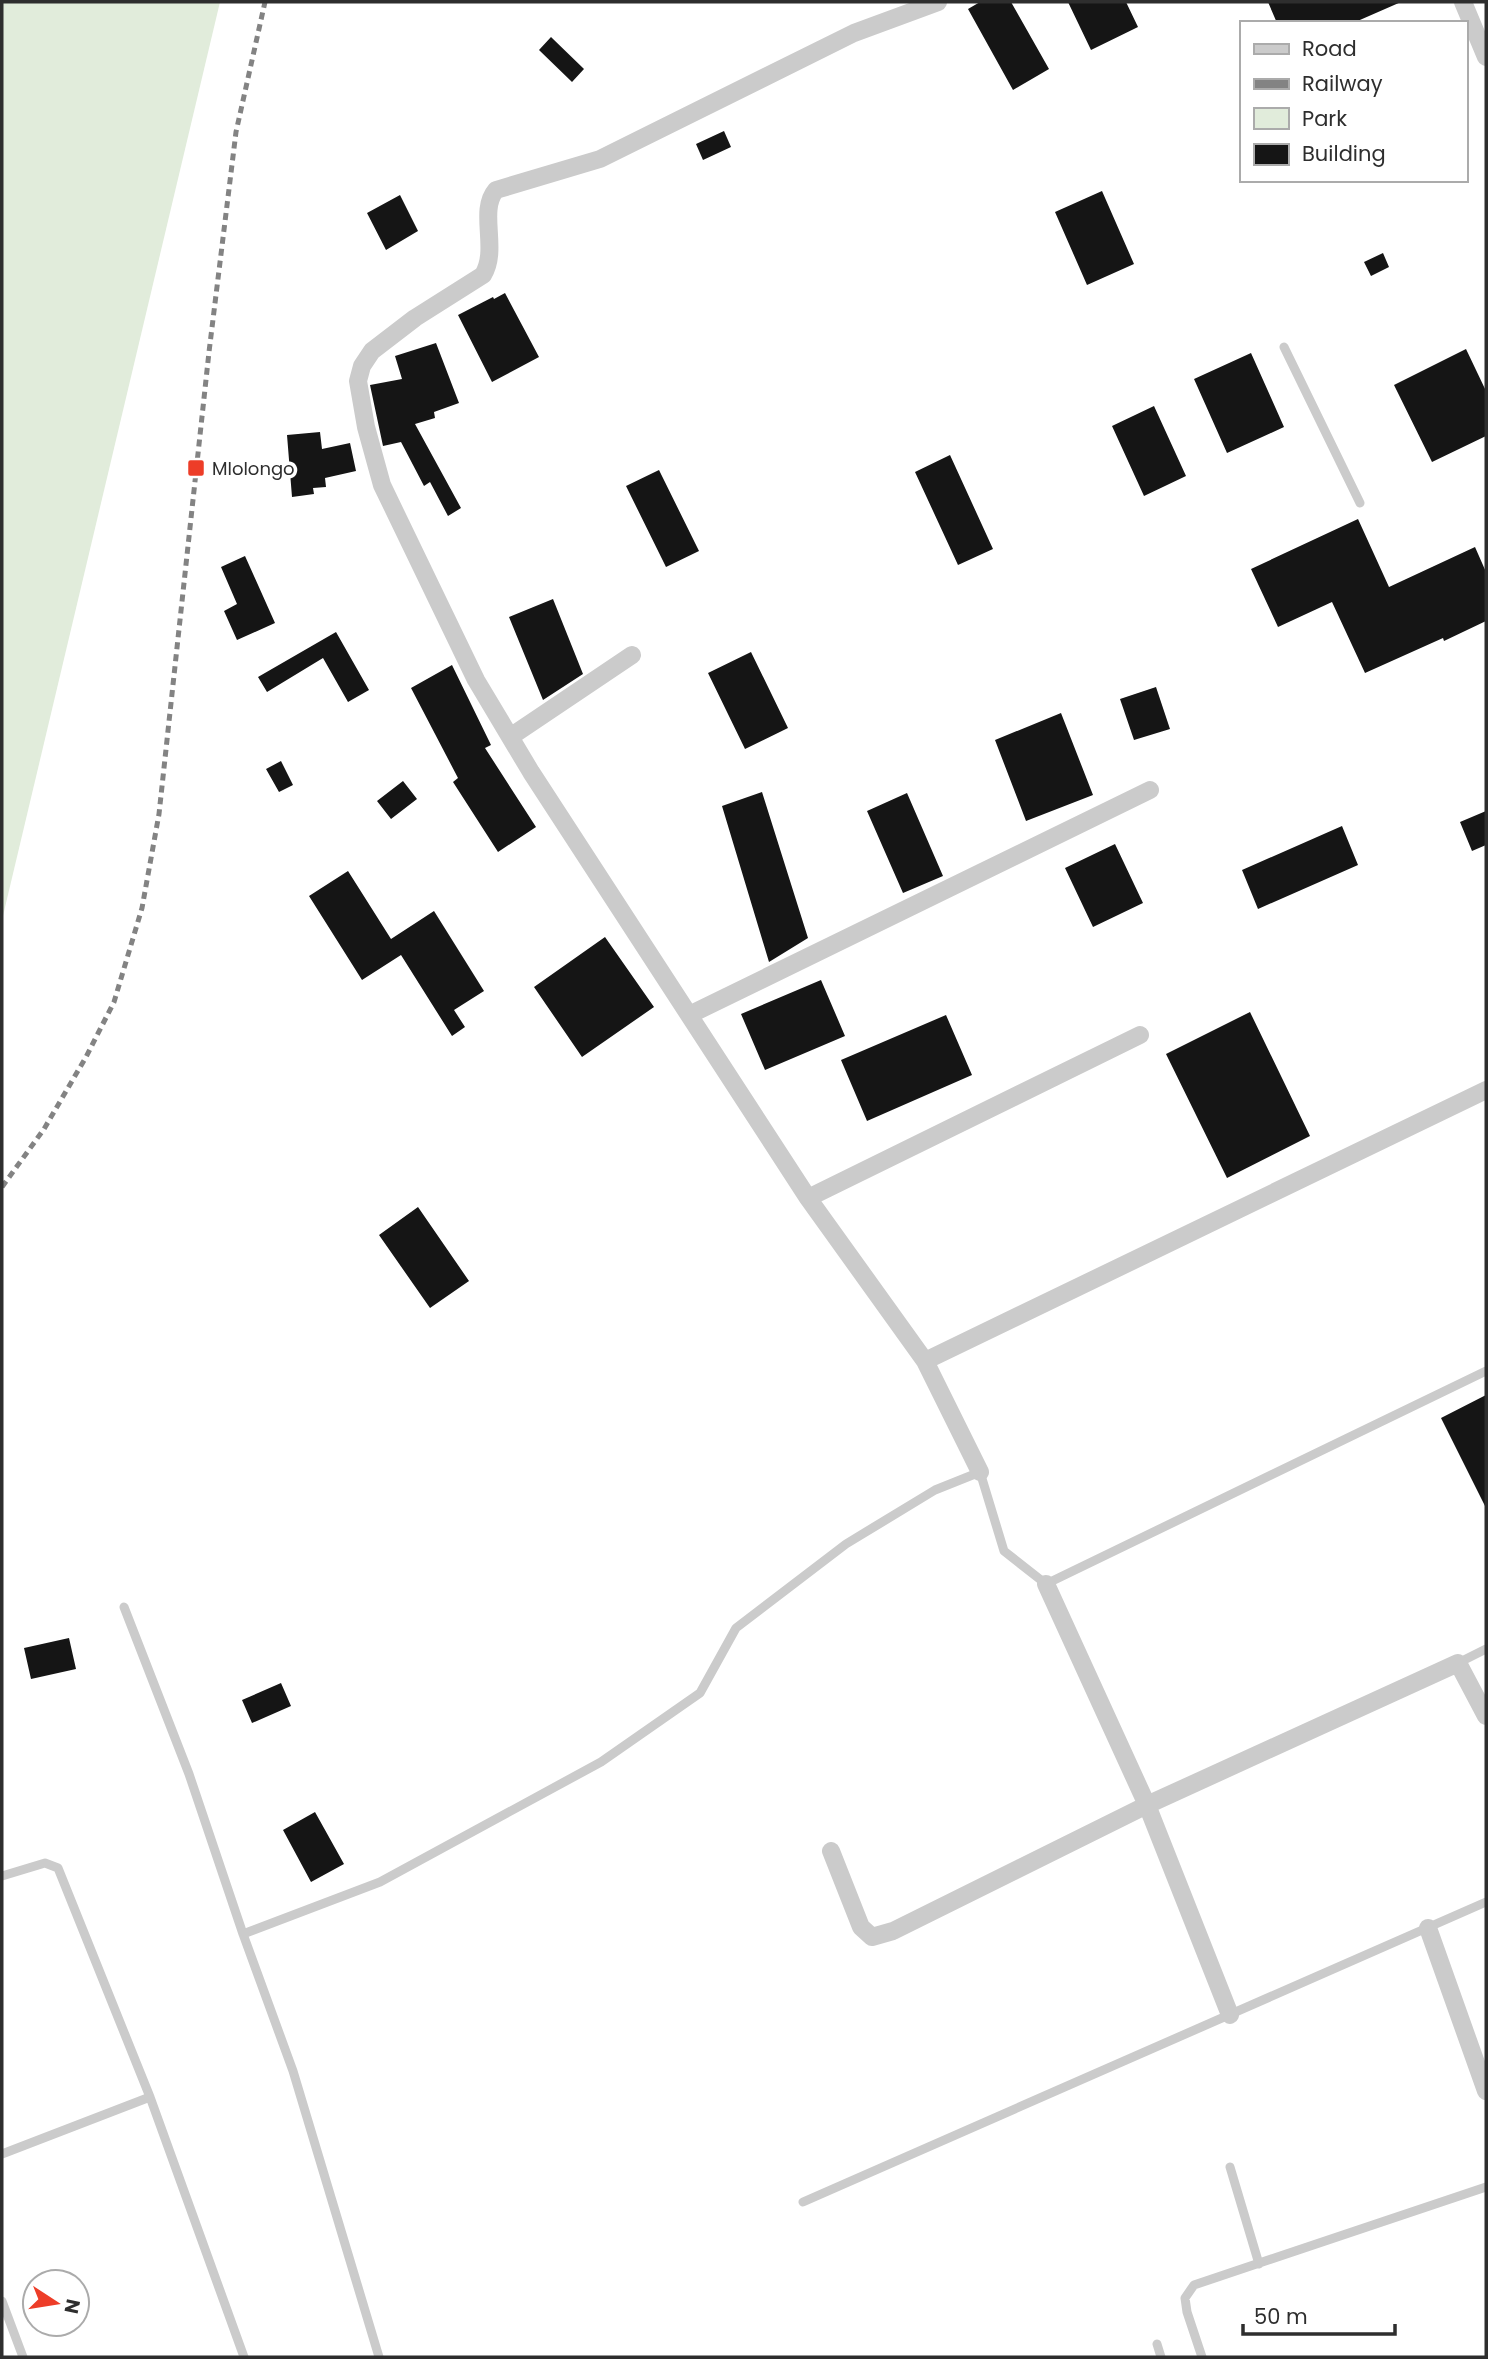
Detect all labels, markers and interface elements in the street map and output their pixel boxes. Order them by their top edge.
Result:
legend [1240,21,1467,182]
text: Road [1302,34,1357,63]
text: Railway [1302,69,1383,98]
text: Park [1302,104,1347,133]
text: Building [1302,139,1386,168]
place label: Mlolongo [212,456,295,481]
marker: Mlolongo [186,458,206,478]
north arrow [21,2268,91,2338]
scale bar [1243,2292,1395,2336]
text: N [57,2297,87,2316]
text: 50 m [1254,2302,1308,2331]

